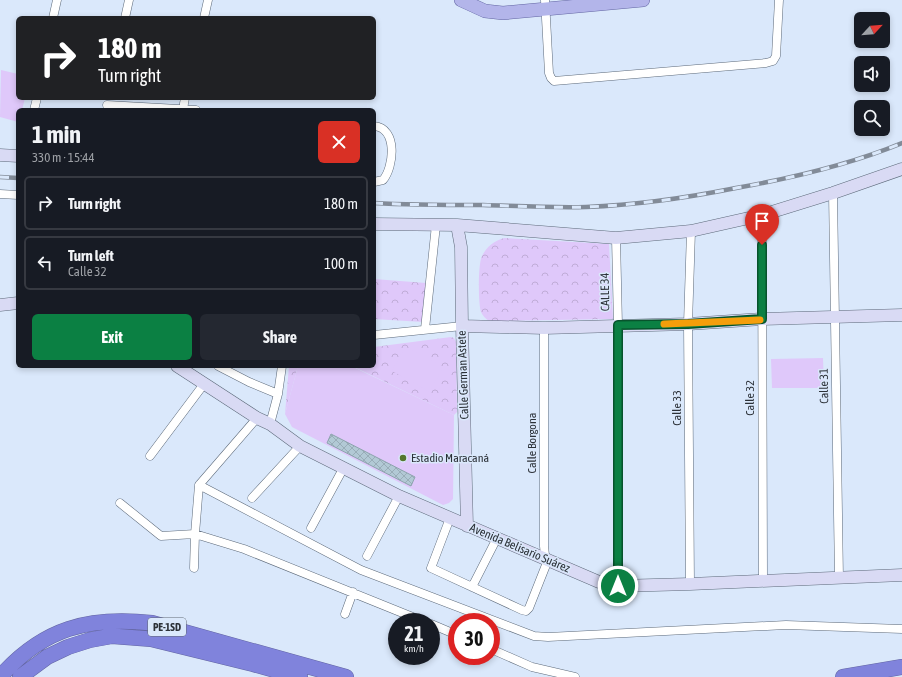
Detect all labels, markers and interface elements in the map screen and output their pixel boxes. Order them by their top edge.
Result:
north arrow [854,12,890,48]
map controls [854,12,890,136]
icon: right [32,32,84,84]
text: 180 m [98,32,161,64]
button: sound [854,56,890,92]
text: Turn right [98,65,161,86]
button: search [854,100,890,136]
text: 1 min [32,121,81,148]
button: close [318,121,360,163]
text: 330 m · 15:44 [32,150,95,165]
icon: right [34,192,56,214]
text: Turn right [68,195,121,212]
text: 180 m [324,195,358,212]
pin [745,204,779,245]
icon: arrive [751,210,773,232]
text: Turn left [68,247,114,264]
icon: left [34,252,56,274]
text: 100 m [324,255,358,272]
text: Calle 32 [68,264,107,279]
street label: CALLE 34 [598,272,612,311]
button: Exit [32,314,192,360]
button: Share [200,314,360,360]
street label: Calle German Astete [454,330,472,420]
street label: Calle 31 [817,368,831,404]
street label: Calle 32 [743,380,757,416]
street label: Calle 33 [670,390,684,426]
street label: Calle Borgona [525,413,539,473]
place label: Estadio Maracaná [411,451,489,465]
marker: Estadio Maracaná [398,453,408,463]
street label: Avenida Belisario Suárez [468,520,573,576]
position arrow [597,565,639,607]
speed limit sign: 30 [448,613,500,665]
road number: PE-1SD [148,618,186,636]
text: 21 [405,622,423,645]
text: km/h [404,643,424,654]

